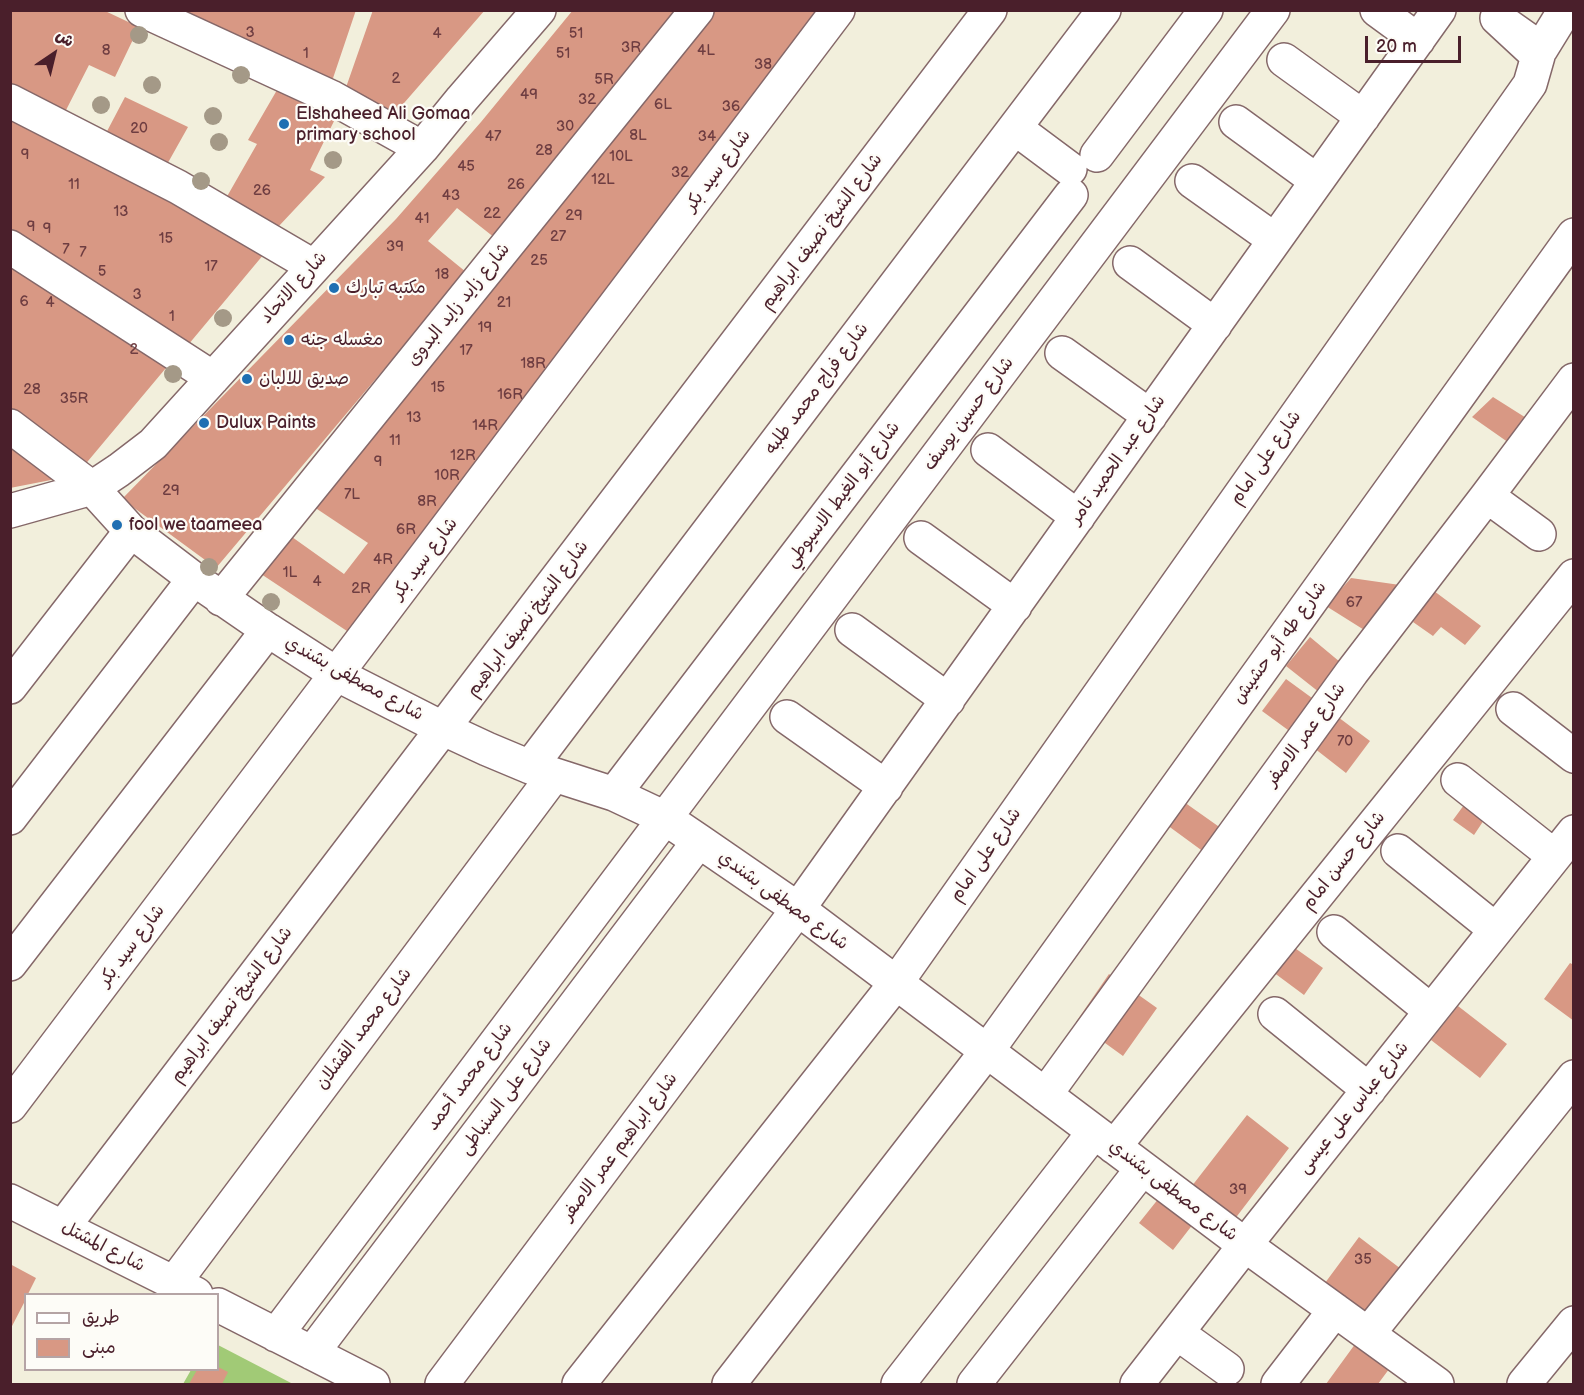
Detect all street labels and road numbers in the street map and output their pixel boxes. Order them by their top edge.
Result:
street label: شارع سيد بكر [680,126,756,216]
street label: شارع الشيخ نصيف ابراهيم [756,150,888,314]
street label: شارع زايد زايد البدوى [403,239,515,371]
street label: شارع الاتحاد [256,247,332,329]
street label: شارع فراج محمد طلبه [760,319,874,459]
street label: شارع حسين يوسف [919,353,1019,475]
street label: شارع عبد الحميد تامر [1065,391,1171,529]
street label: شارع على امام [1226,407,1306,509]
street label: شارع أبو الغيط الاسيوطي [781,418,905,572]
street label: شارع سيد بكر [387,514,463,604]
street label: شارع الشيخ نصيف ابراهيم [462,537,594,701]
street label: شارع طه أبو حشيش [1228,578,1332,708]
street label: شارع مصطفى بشندي [281,632,427,726]
street label: شارع عمر الاصفر [1261,679,1351,791]
street label: شارع على امام [946,804,1026,906]
street label: شارع حسن امام [1298,807,1390,915]
street label: شارع مصطفى بشندي [714,847,852,955]
street label: شارع سيد بكر [94,901,170,991]
street label: شارع الشيخ نصيف ابراهيم [166,923,298,1087]
street label: شارع محمد القشلان [311,964,417,1094]
street label: شارع محمد أحمد [422,1019,518,1135]
street label: شارع على السنباطى [455,1035,557,1159]
street label: شارع عباس على عيسى [1294,1037,1414,1179]
street label: شارع ابراهيم عمر الاصفر [557,1069,683,1225]
street label: شارع مصطفى بشندي [1104,1136,1242,1246]
street label: شارع المشتل [58,1217,148,1277]

